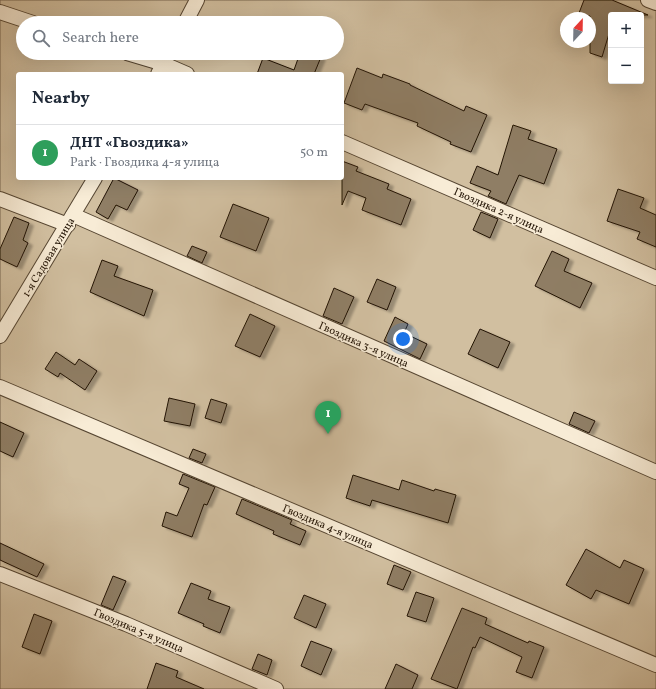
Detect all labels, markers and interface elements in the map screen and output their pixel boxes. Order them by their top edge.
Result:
north arrow [560,12,596,48]
map controls [608,12,644,84]
button: + [608,12,644,48]
search box [16,16,344,60]
icon: search [30,27,52,49]
text: Search here [62,28,139,49]
button: − [608,48,644,84]
text: Nearby [32,87,90,110]
text: ДНТ «Гвоздика» [70,133,189,154]
text: 1 [42,144,48,162]
text: 50 m [300,144,328,162]
text: Park · Гвоздика 4-я улица [70,154,219,172]
street label: Гвоздика 2-я улица [451,185,546,238]
street label: 1-я Садовая улица [20,215,79,300]
street label: Гвоздика 3-я улица [316,319,411,372]
your location [393,329,413,349]
pin: 1 [315,401,341,434]
street label: Гвоздика 4-я улица [280,501,376,554]
street label: Гвоздика 5-я улица [91,606,186,657]

